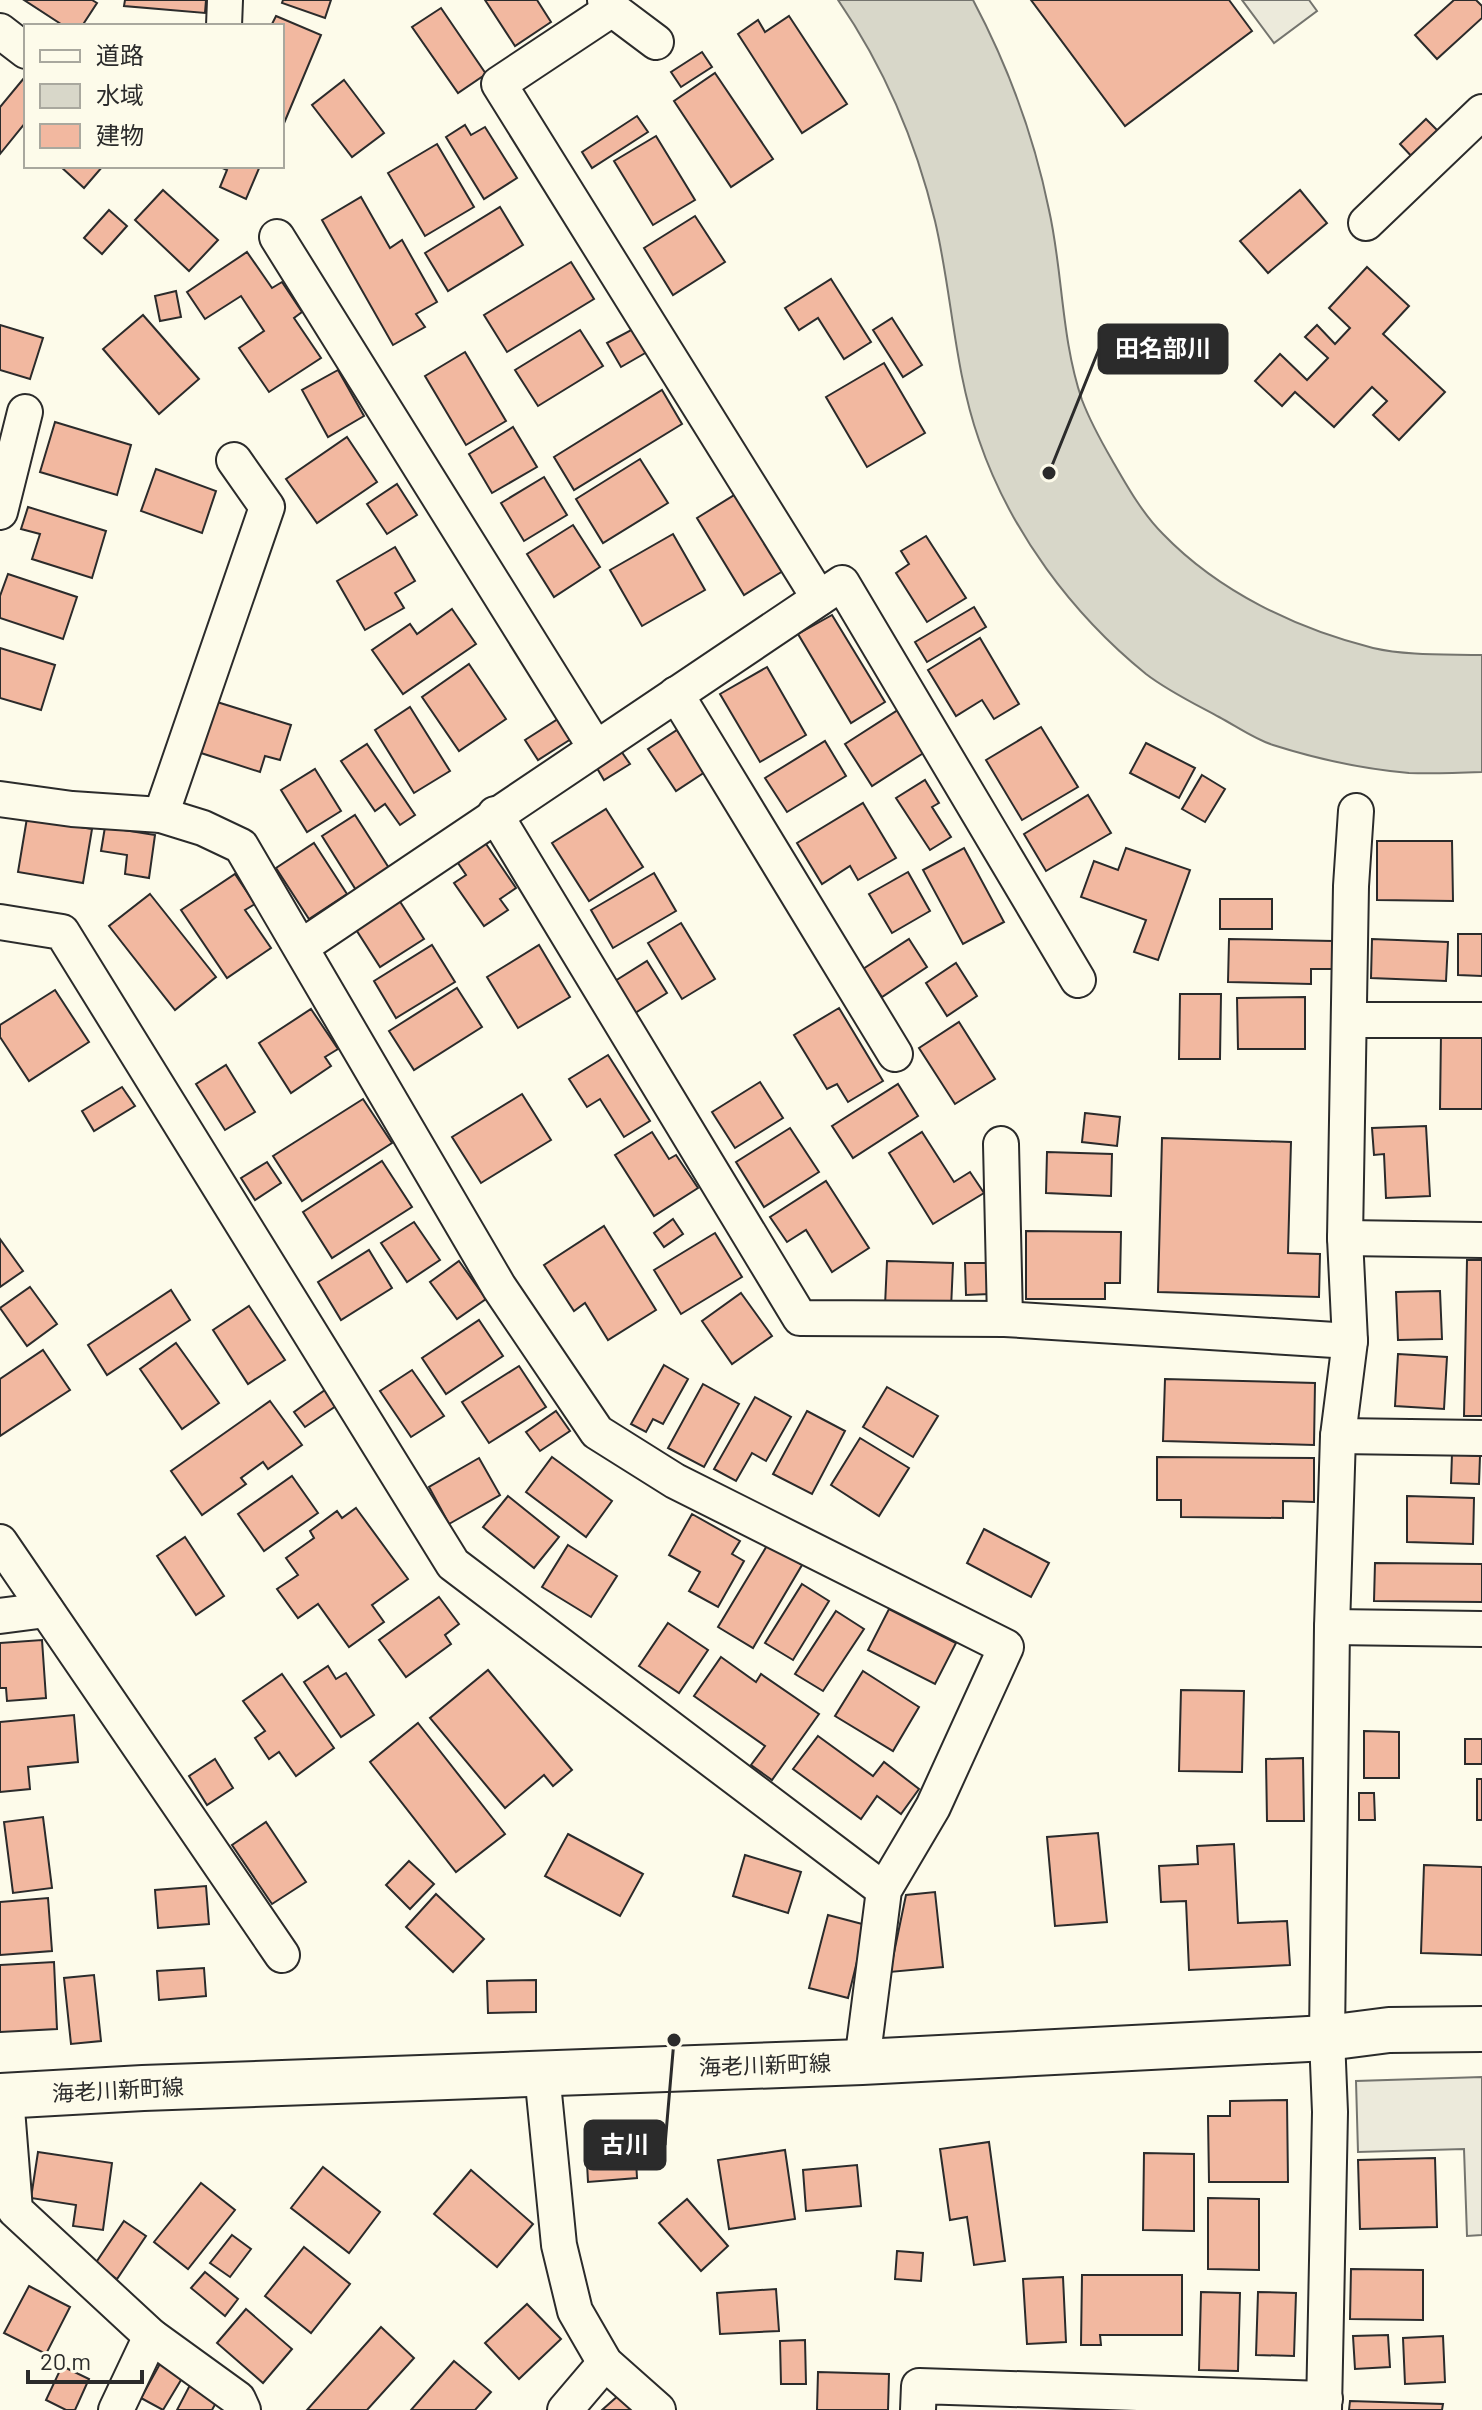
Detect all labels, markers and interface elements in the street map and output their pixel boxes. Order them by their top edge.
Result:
legend [24,24,284,168]
text: 道路 [96,40,144,69]
text: 水域 [96,80,144,109]
text: 建物 [96,120,144,149]
callout: 田名部川 [1099,325,1227,373]
text: 田名部川 [1115,333,1211,362]
street label: 海老川新町線 [699,2049,831,2079]
street label: 海老川新町線 [51,2073,185,2105]
callout: 古川 [585,2121,665,2169]
text: 古川 [601,2129,649,2158]
scale bar [28,2334,142,2384]
text: 20 m [40,2346,91,2375]

